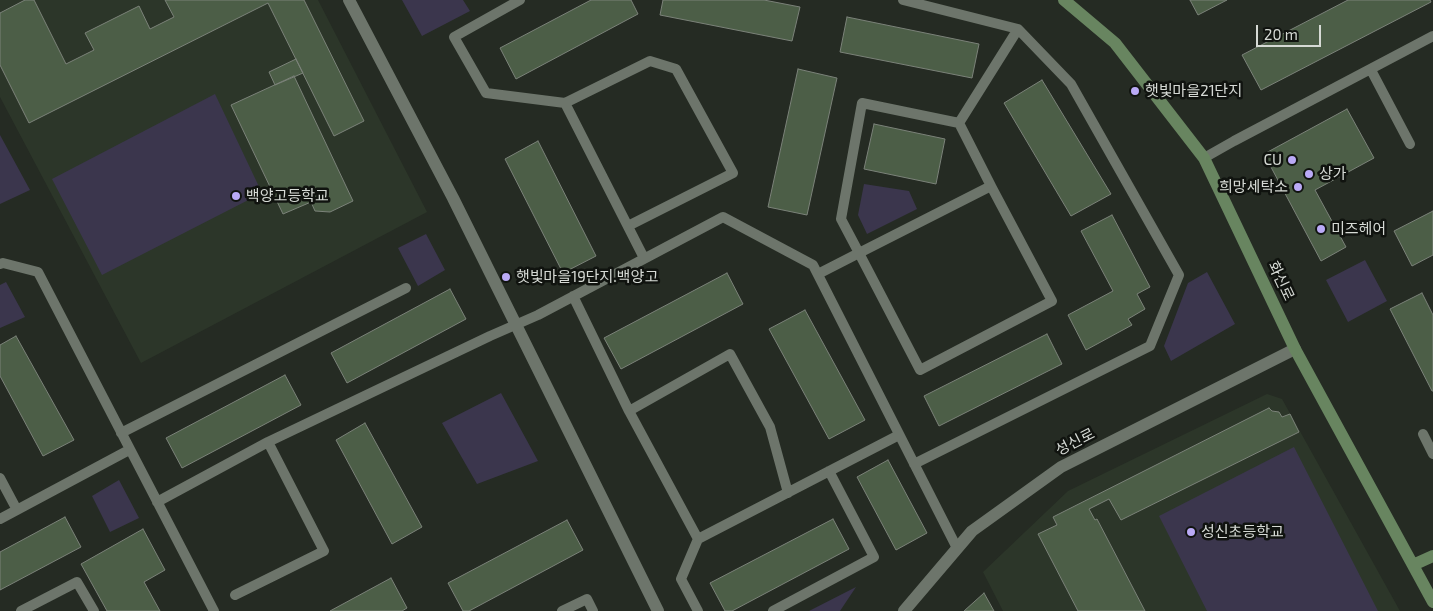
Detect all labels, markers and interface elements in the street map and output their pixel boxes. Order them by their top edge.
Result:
scale bar [1258,15,1323,47]
text: 20 m [1264,25,1298,43]
place label: 햇빛마을21단지 [1145,82,1242,100]
marker: 햇빛마을21단지 [1129,85,1141,97]
place label: CU [1263,151,1282,169]
marker: CU [1286,154,1298,166]
place label: 상가 [1319,165,1347,183]
marker: 상가 [1303,168,1315,180]
place label: 희망세탁소 [1219,178,1288,196]
marker: 희망세탁소 [1292,181,1304,193]
place label: 백양고등학교 [246,187,329,205]
marker: 백양고등학교 [230,190,242,202]
place label: 미즈헤어 [1331,220,1386,238]
marker: 미즈헤어 [1315,223,1327,235]
street label: 화신로 [1264,258,1298,304]
place label: 햇빛마을19단지.백양고 [516,268,658,286]
marker: 햇빛마을19단지.백양고 [500,271,512,283]
street label: 성신로 [1052,425,1098,459]
place label: 성신초등학교 [1201,523,1284,541]
marker: 성신초등학교 [1185,526,1197,538]

